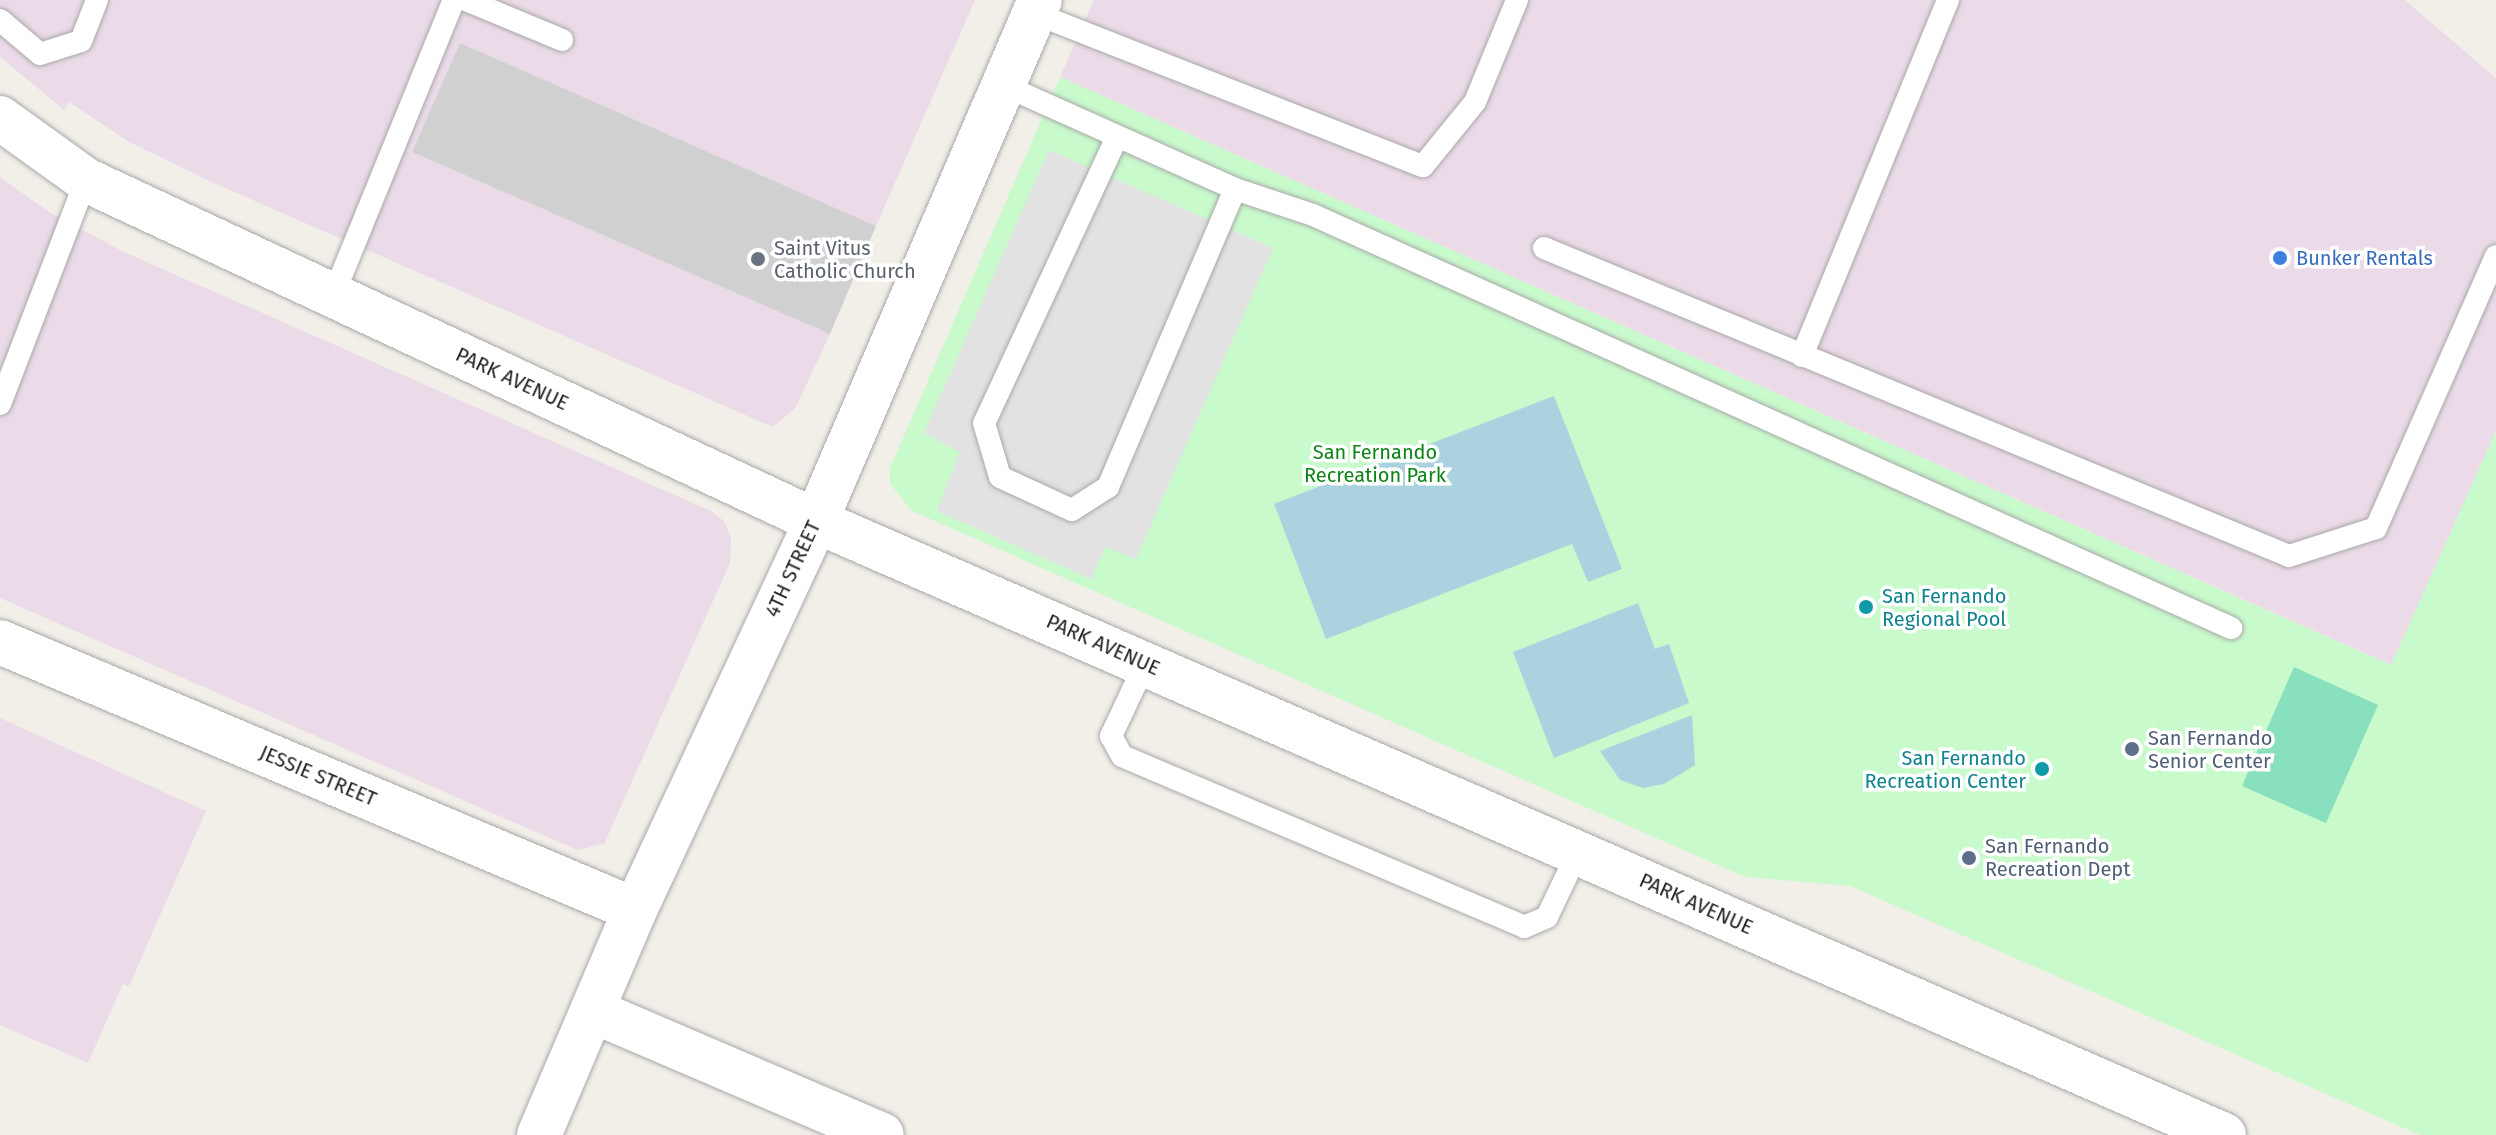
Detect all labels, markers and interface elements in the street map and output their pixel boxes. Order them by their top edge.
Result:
place label: Saint Vitus Catholic Church [774,236,916,283]
place label: Bunker Rentals [2296,246,2433,270]
marker: Bunker Rentals [2271,249,2289,267]
marker: Saint Vitus Catholic Church [749,250,767,268]
street label: PARK AVENUE [452,342,572,416]
park label: San Fernando Recreation Park [1304,440,1446,487]
street label: 4TH STREET [760,517,826,621]
place label: San Fernando Regional Pool [1882,584,2006,631]
marker: San Fernando Regional Pool [1857,598,1875,616]
street label: PARK AVENUE [1043,609,1163,681]
place label: San Fernando Senior Center [2148,726,2272,773]
marker: San Fernando Senior Center [2123,740,2141,758]
street label: JESSIE STREET [256,741,380,811]
place label: San Fernando Recreation Center [1865,746,2026,793]
marker: San Fernando Recreation Center [2033,760,2051,778]
place label: San Fernando Recreation Dept [1985,834,2130,881]
marker: San Fernando Recreation Dept [1960,849,1978,867]
street label: PARK AVENUE [1636,868,1756,940]

